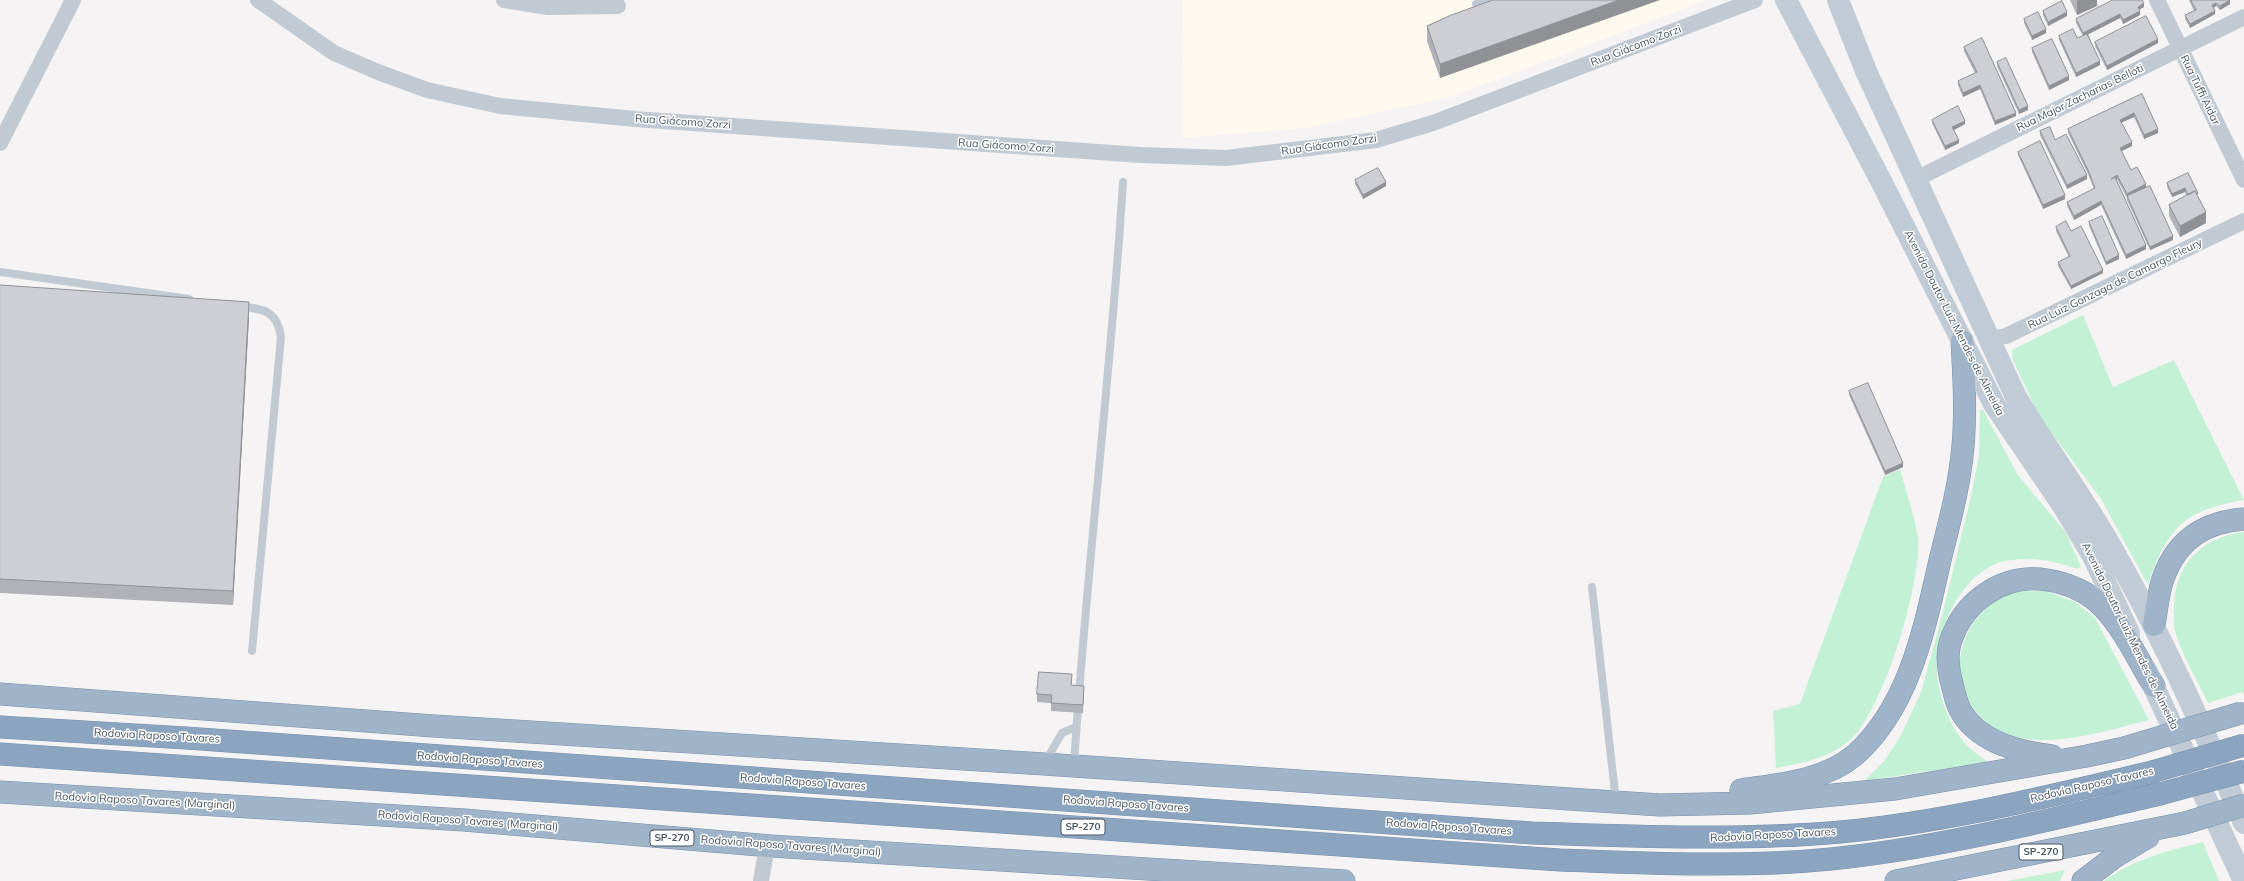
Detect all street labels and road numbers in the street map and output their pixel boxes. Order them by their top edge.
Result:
street label: Rua Giácomo Zorzi [1589,23,1683,69]
street label: Rua Tuffi Aidar [2177,53,2223,127]
street label: Rua Major Zacharias Belloti [2014,61,2146,135]
street label: Rua Giácomo Zorzi [635,112,731,132]
street label: Rua Giácomo Zorzi [1280,132,1378,158]
street label: Rua Giácomo Zorzi [958,136,1054,156]
street label: Avenida Doutor Luiz Mendes de Almeida [1901,228,2007,418]
street label: Rua Luiz Gonzaga de Camargo Fleury [2026,236,2204,332]
street label: Avenida Doutor Luiz Mendes de Almeida [2079,540,2181,732]
street label: Rodovia Raposo Tavares [94,726,220,746]
street label: Rodovia Raposo Tavares [417,749,543,771]
street label: Rodovia Raposo Tavares [2029,764,2155,806]
street label: Rodovia Raposo Tavares [740,771,866,793]
street label: Rodovia Raposo Tavares (Marginal) [54,790,236,812]
street label: Rodovia Raposo Tavares [1063,793,1189,815]
street label: Rodovia Raposo Tavares (Marginal) [377,808,559,834]
street label: Rodovia Raposo Tavares [1386,816,1512,838]
road number: SP-270 [1061,819,1105,835]
street label: Rodovia Raposo Tavares [1710,825,1836,845]
road number: SP-270 [650,830,694,846]
street label: Rodovia Raposo Tavares (Marginal) [700,833,882,859]
road number: SP-270 [2019,844,2063,860]

